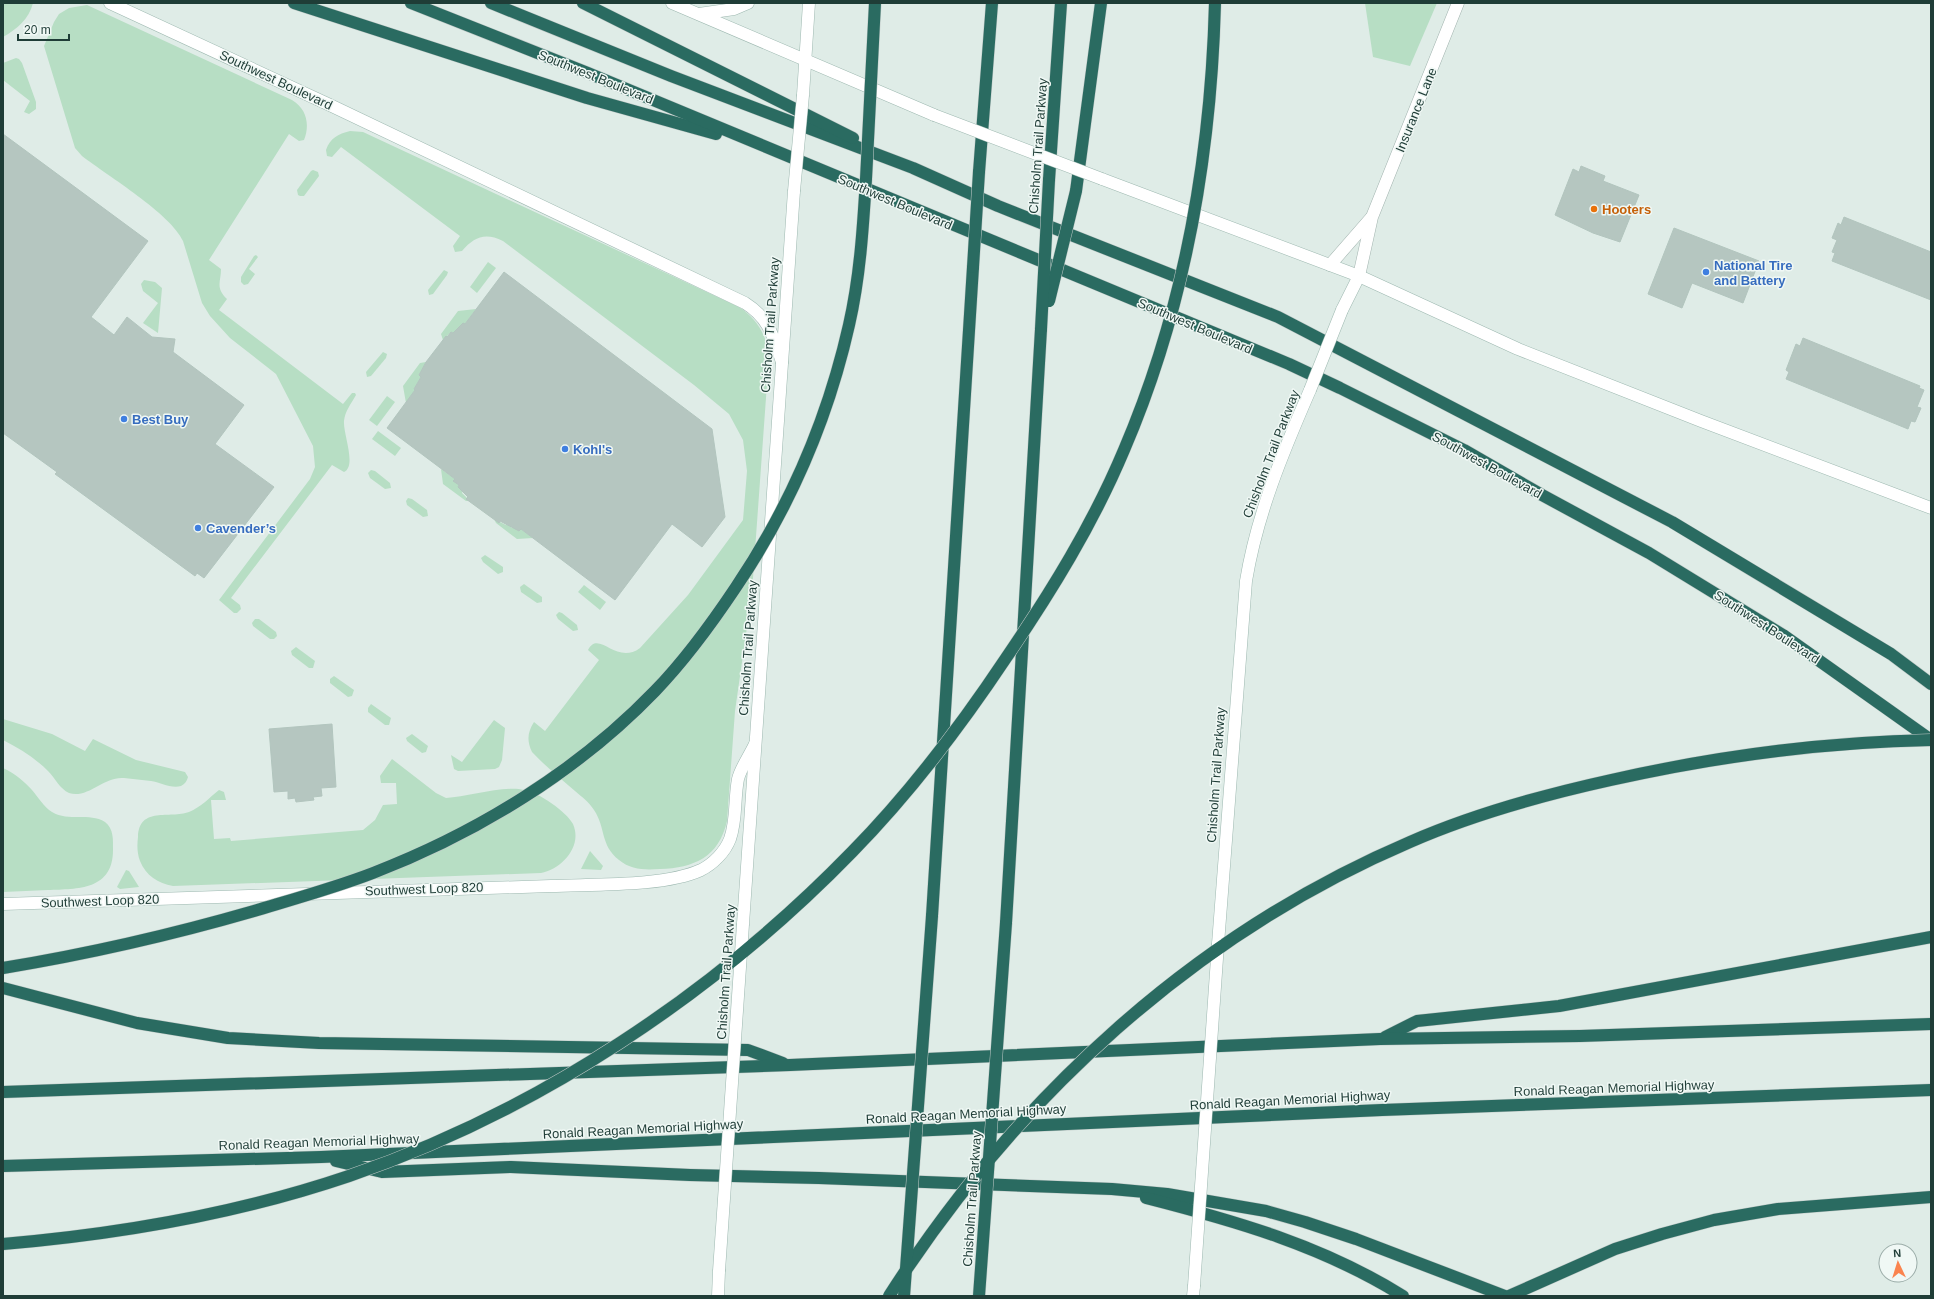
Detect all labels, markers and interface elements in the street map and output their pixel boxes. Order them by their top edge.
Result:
scale bar [18,16,69,42]
text: 20 m [24,23,51,37]
street label: Southwest Boulevard [217,47,335,113]
street label: Southwest Boulevard [536,47,656,107]
street label: Insurance Lane [1392,66,1440,154]
street label: Chisholm Trail Parkway [1026,77,1050,214]
street label: Southwest Boulevard [836,171,954,233]
place label: Hooters [1602,202,1651,217]
marker: Hooters [1589,204,1599,214]
street label: Chisholm Trail Parkway [758,256,782,393]
place label: National Tire and Battery [1714,258,1793,288]
marker: National Tire and Battery [1701,267,1711,277]
street label: Southwest Boulevard [1136,295,1254,357]
street label: Chisholm Trail Parkway [1240,387,1303,520]
place label: Best Buy [132,412,189,427]
marker: Best Buy [119,414,129,424]
street label: Southwest Boulevard [1430,429,1544,501]
place label: Kohl's [573,442,612,457]
marker: Kohl's [560,444,570,454]
place label: Cavender’s [206,521,276,536]
marker: Cavender’s [193,523,203,533]
street label: Chisholm Trail Parkway [736,579,760,716]
street label: Southwest Boulevard [1711,587,1823,667]
street label: Chisholm Trail Parkway [1204,706,1228,843]
street label: Southwest Loop 820 [365,879,483,899]
street label: Southwest Loop 820 [41,891,159,911]
street label: Chisholm Trail Parkway [714,903,738,1040]
street label: Ronald Reagan Memorial Highway [1513,1077,1715,1099]
street label: Ronald Reagan Memorial Highway [1189,1087,1391,1113]
street label: Ronald Reagan Memorial Highway [865,1101,1067,1127]
street label: Ronald Reagan Memorial Highway [542,1116,744,1142]
street label: Chisholm Trail Parkway [960,1130,984,1267]
street label: Ronald Reagan Memorial Highway [218,1131,420,1153]
north arrow [1878,1243,1918,1283]
text: N [1893,1247,1902,1259]

